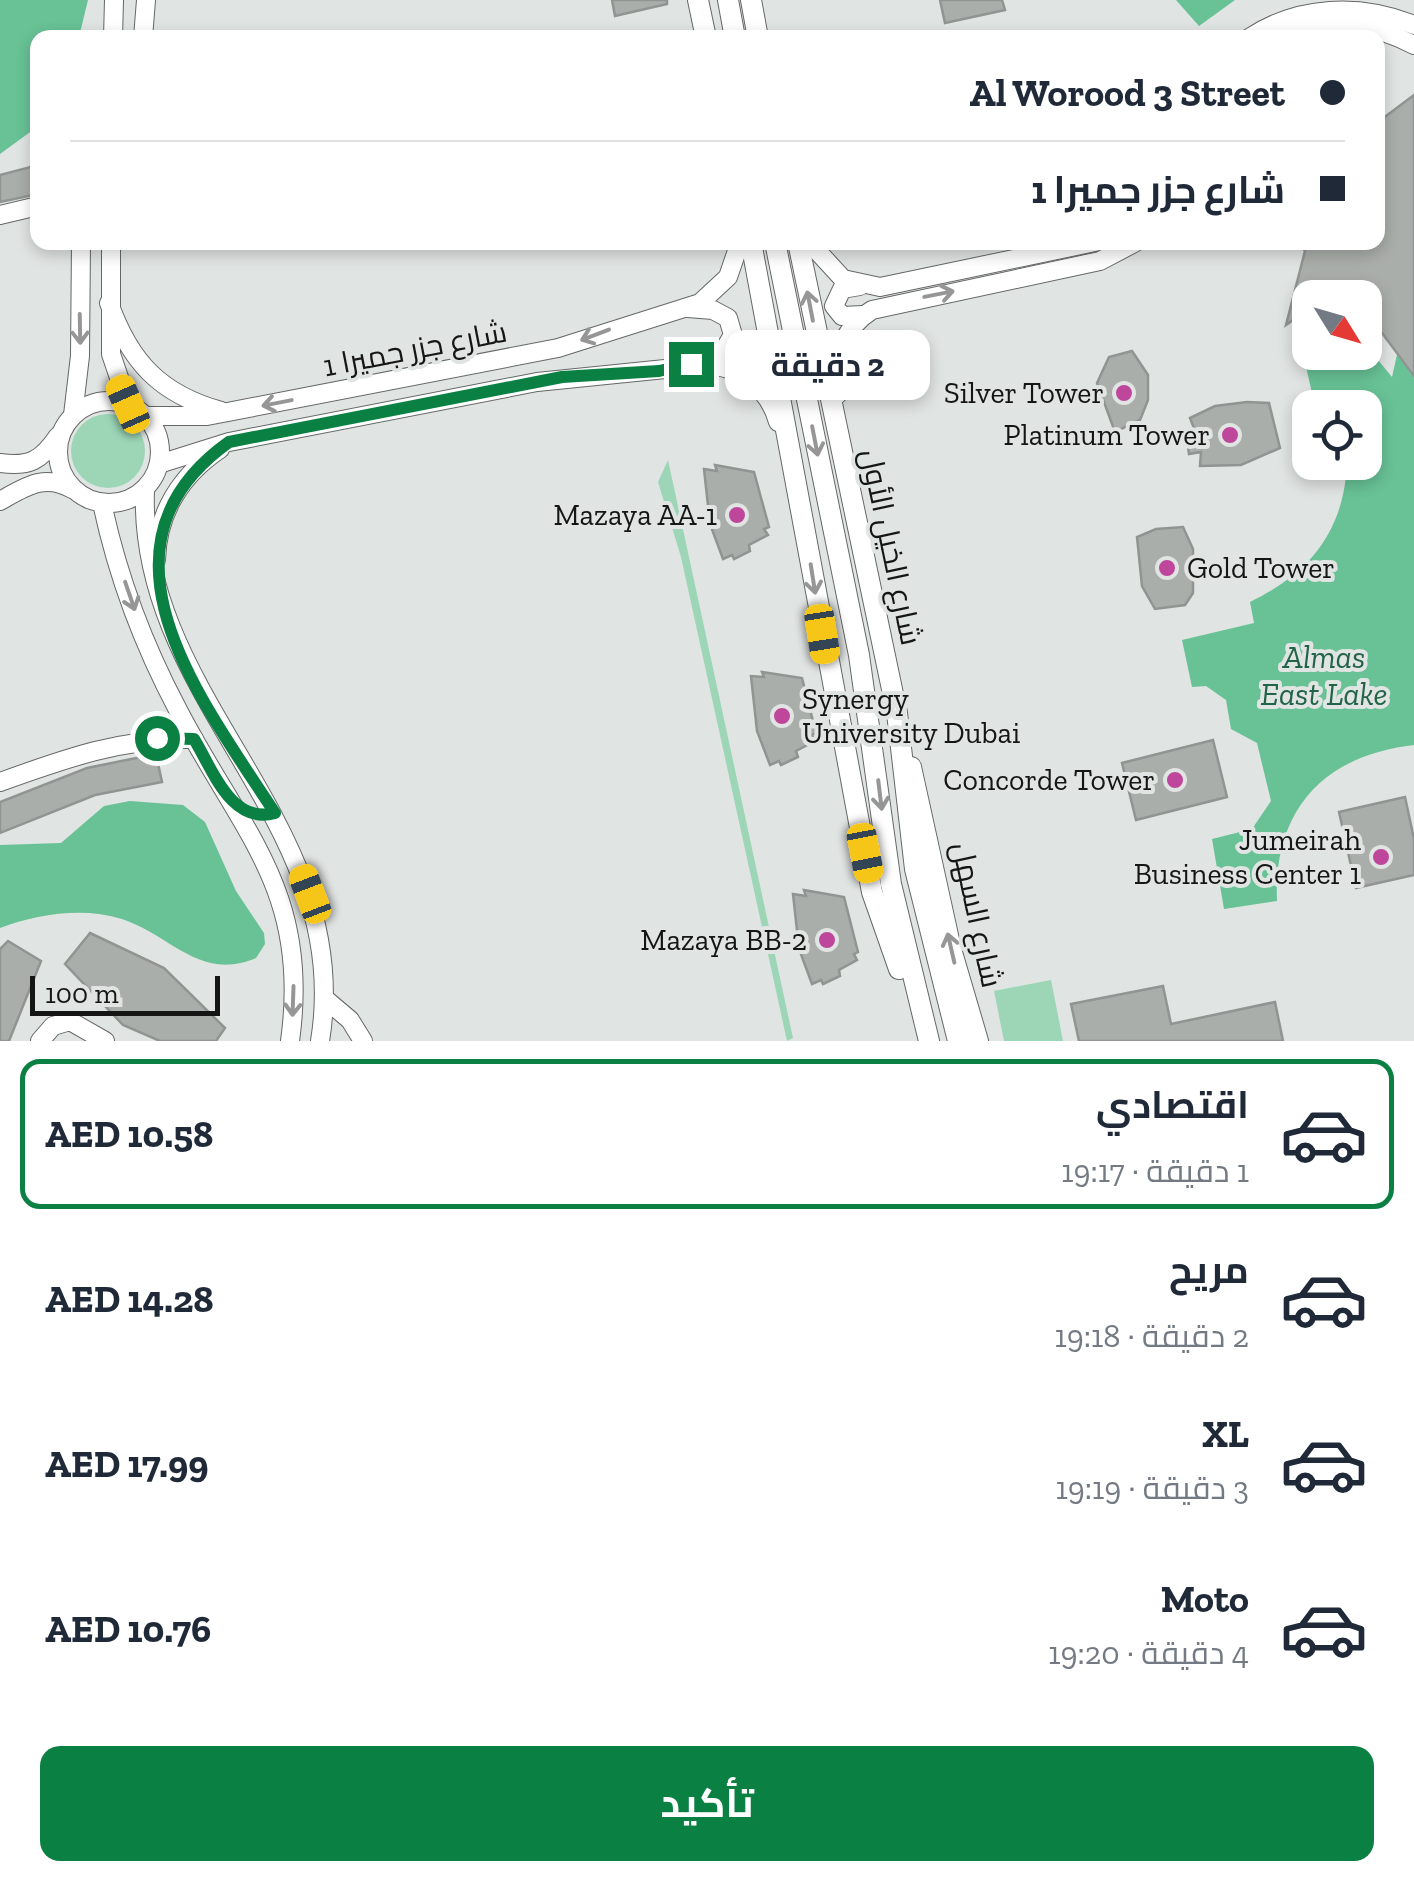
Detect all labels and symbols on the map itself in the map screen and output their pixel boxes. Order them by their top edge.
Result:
north arrow [1292,280,1382,370]
one-way arrow [923,283,955,302]
one-way arrow [800,290,819,323]
one-way arrow [70,312,90,345]
street label: شارع جزر جميرا 1 [320,314,510,386]
one-way arrow [580,327,611,345]
callout: 2 دقيقة [726,329,931,399]
route end [669,342,714,387]
car [102,370,154,438]
place label: Silver Tower [944,375,1104,411]
marker: Silver Tower [1113,382,1135,404]
one-way arrow [262,394,294,413]
place label: Platinum Tower [1003,417,1210,453]
one-way arrow [807,424,826,456]
marker: Platinum Tower [1219,424,1241,446]
street label: شارع الخيل الأول [851,446,929,649]
place label: Mazaya AA-1 [553,497,717,533]
marker: Mazaya AA-1 [726,504,748,526]
place label: Gold Tower [1187,550,1335,586]
marker: Gold Tower [1156,557,1178,579]
one-way arrow [805,563,823,595]
one-way arrow [122,580,140,611]
car [802,602,842,666]
water label: Almas East Lake [1261,638,1387,713]
place label: Synergy University Dubai [802,681,1020,751]
marker: Synergy University Dubai [771,705,793,727]
route start [135,716,180,761]
place label: Concorde Tower [943,762,1155,798]
marker: Concorde Tower [1164,769,1186,791]
one-way arrow [871,778,889,811]
car [845,821,885,885]
place label: Jumeirah Business Center 1 [1134,822,1361,892]
street label: شارع السهل [942,839,1010,991]
marker: Jumeirah Business Center 1 [1370,846,1392,868]
car [285,861,335,927]
place label: Mazaya BB-2 [640,922,807,958]
marker: Mazaya BB-2 [816,929,838,951]
one-way arrow [941,933,959,965]
scale bar [30,971,220,1016]
one-way arrow [284,985,303,1017]

